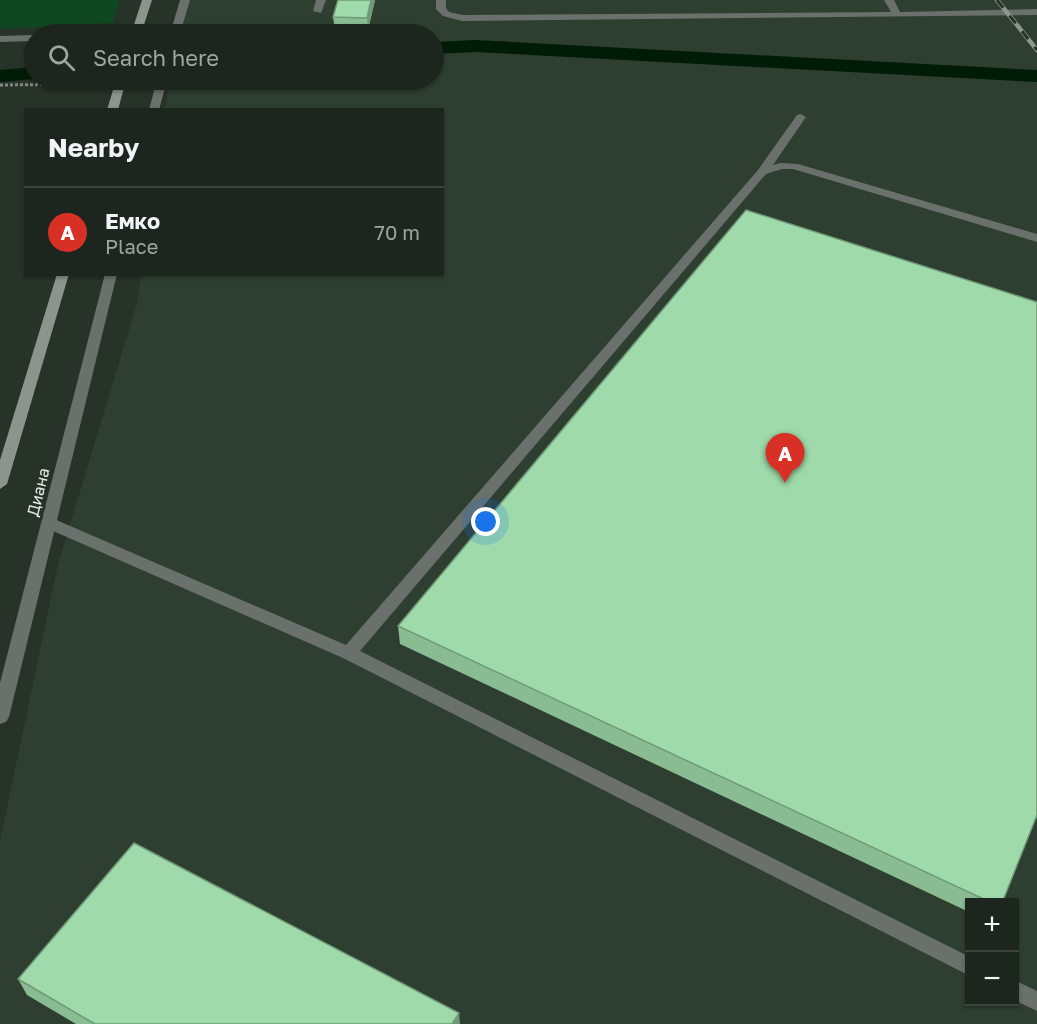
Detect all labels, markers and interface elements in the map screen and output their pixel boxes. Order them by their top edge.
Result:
search box [24,24,444,90]
icon: search [45,41,78,74]
text: Search here [93,44,219,71]
text: Nearby [48,132,139,163]
text: Емко [105,207,160,234]
text: A [60,220,75,244]
text: 70 m [374,220,420,244]
text: Place [105,234,158,258]
pin: A [766,434,804,483]
street label: Диана [22,466,54,518]
your location [471,507,500,536]
map controls [965,898,1019,1006]
button: + [965,898,1019,952]
button: − [965,952,1019,1006]

